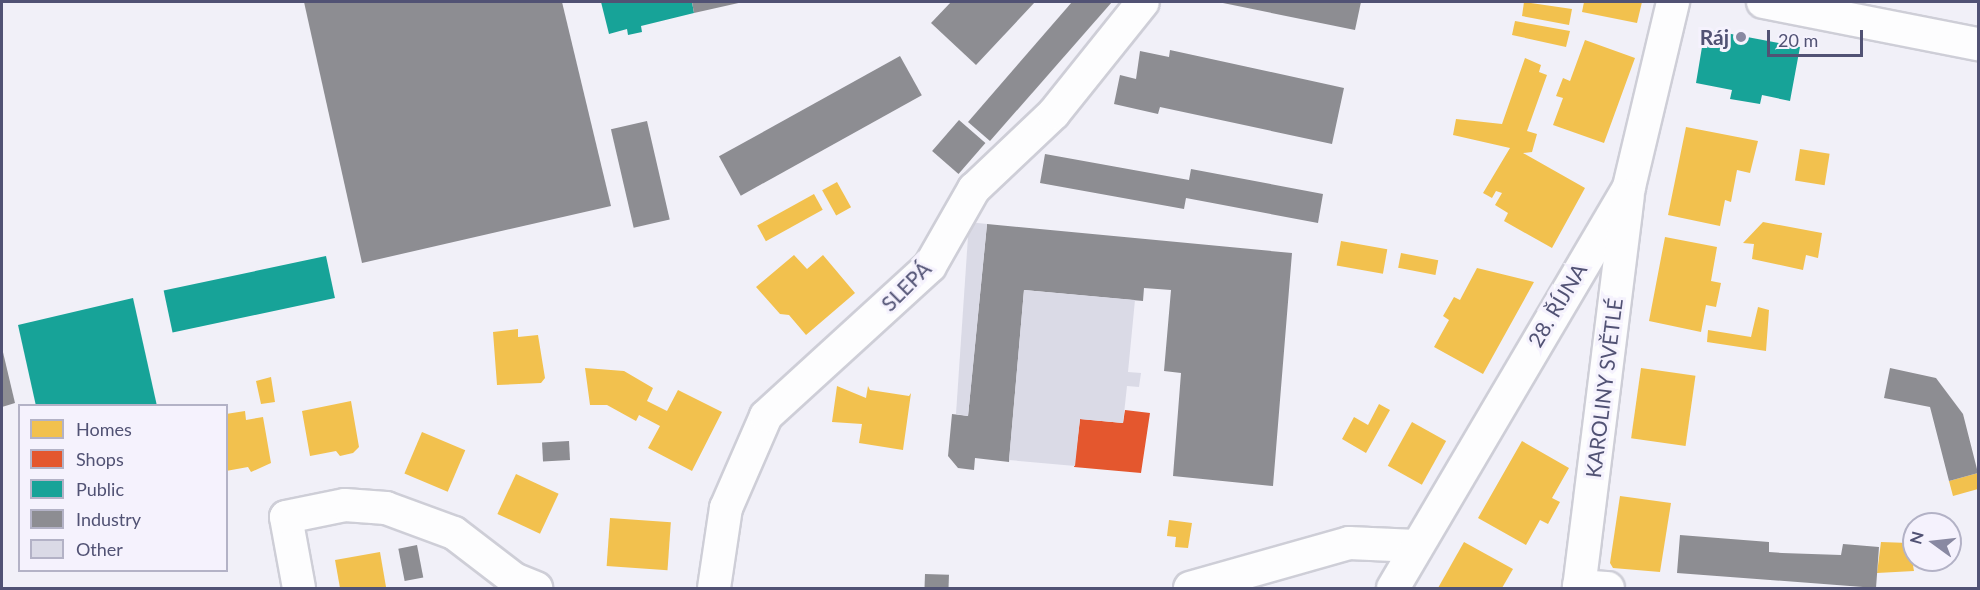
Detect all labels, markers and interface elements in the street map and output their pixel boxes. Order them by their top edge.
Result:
scale bar [1770,18,1866,56]
place label: Ráj [1700,24,1729,50]
text: 20 m [1778,29,1818,51]
marker: Ráj [1734,30,1748,44]
street label: SLEPÁ [876,256,936,316]
street label: 28. ŘÍJNA [1522,259,1592,351]
street label: KAROLINY SVĚTLÉ [1580,296,1628,480]
legend [18,404,228,572]
text: Homes [76,418,132,440]
text: Shops [76,448,124,470]
text: Public [76,478,124,500]
text: Industry [76,508,141,530]
north arrow [1902,512,1962,572]
text: N [1905,529,1927,546]
text: Other [76,538,123,560]

